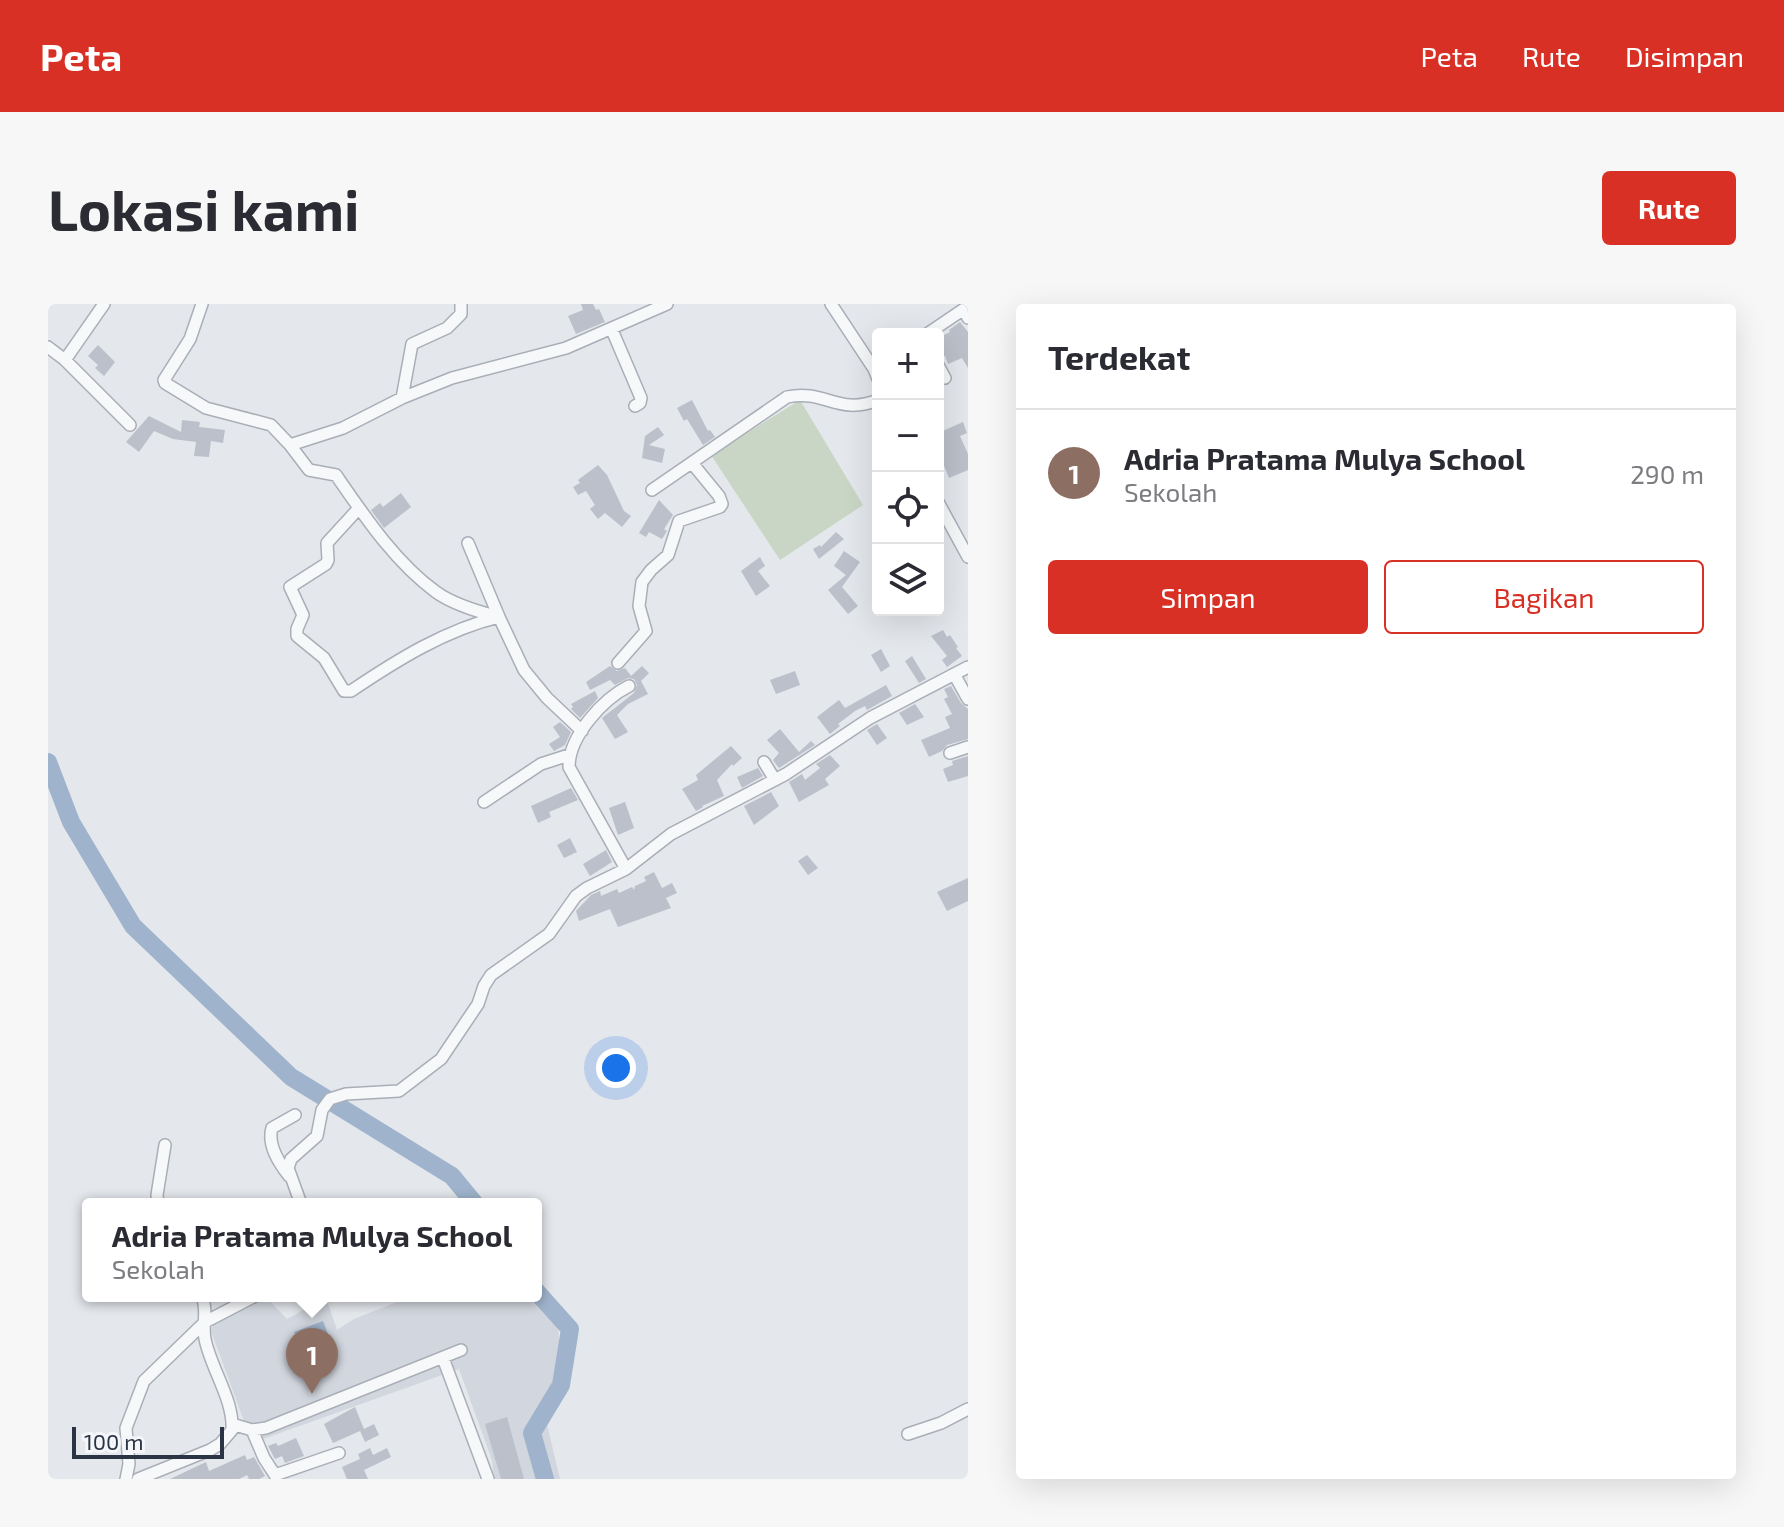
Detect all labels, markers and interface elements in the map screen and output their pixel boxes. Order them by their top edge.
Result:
text: Peta [40,33,122,79]
text: Peta [1420,39,1478,73]
text: Rute [1522,39,1581,73]
text: Disimpan [1625,39,1744,73]
button: Rute [1602,171,1736,245]
text: Lokasi kami [48,175,360,242]
map controls [872,328,944,616]
button: + [872,328,944,400]
text: Terdekat [1048,336,1190,377]
button: − [872,400,944,472]
text: Adria Pratama Mulya School [1124,440,1525,476]
text: 1 [1068,458,1080,489]
text: 290 m [1630,458,1704,489]
button: locate [872,472,944,544]
text: Sekolah [1124,476,1217,507]
button: layers [872,544,944,616]
button: Simpan [1048,560,1368,634]
button: Bagikan [1384,560,1704,634]
your location [596,1048,636,1088]
popup [82,1198,542,1302]
text: Adria Pratama Mulya School [112,1217,512,1253]
text: Sekolah [112,1253,205,1284]
pin: 1 [286,1328,338,1394]
scale bar [72,1423,224,1459]
text: 100 m [84,1428,143,1454]

